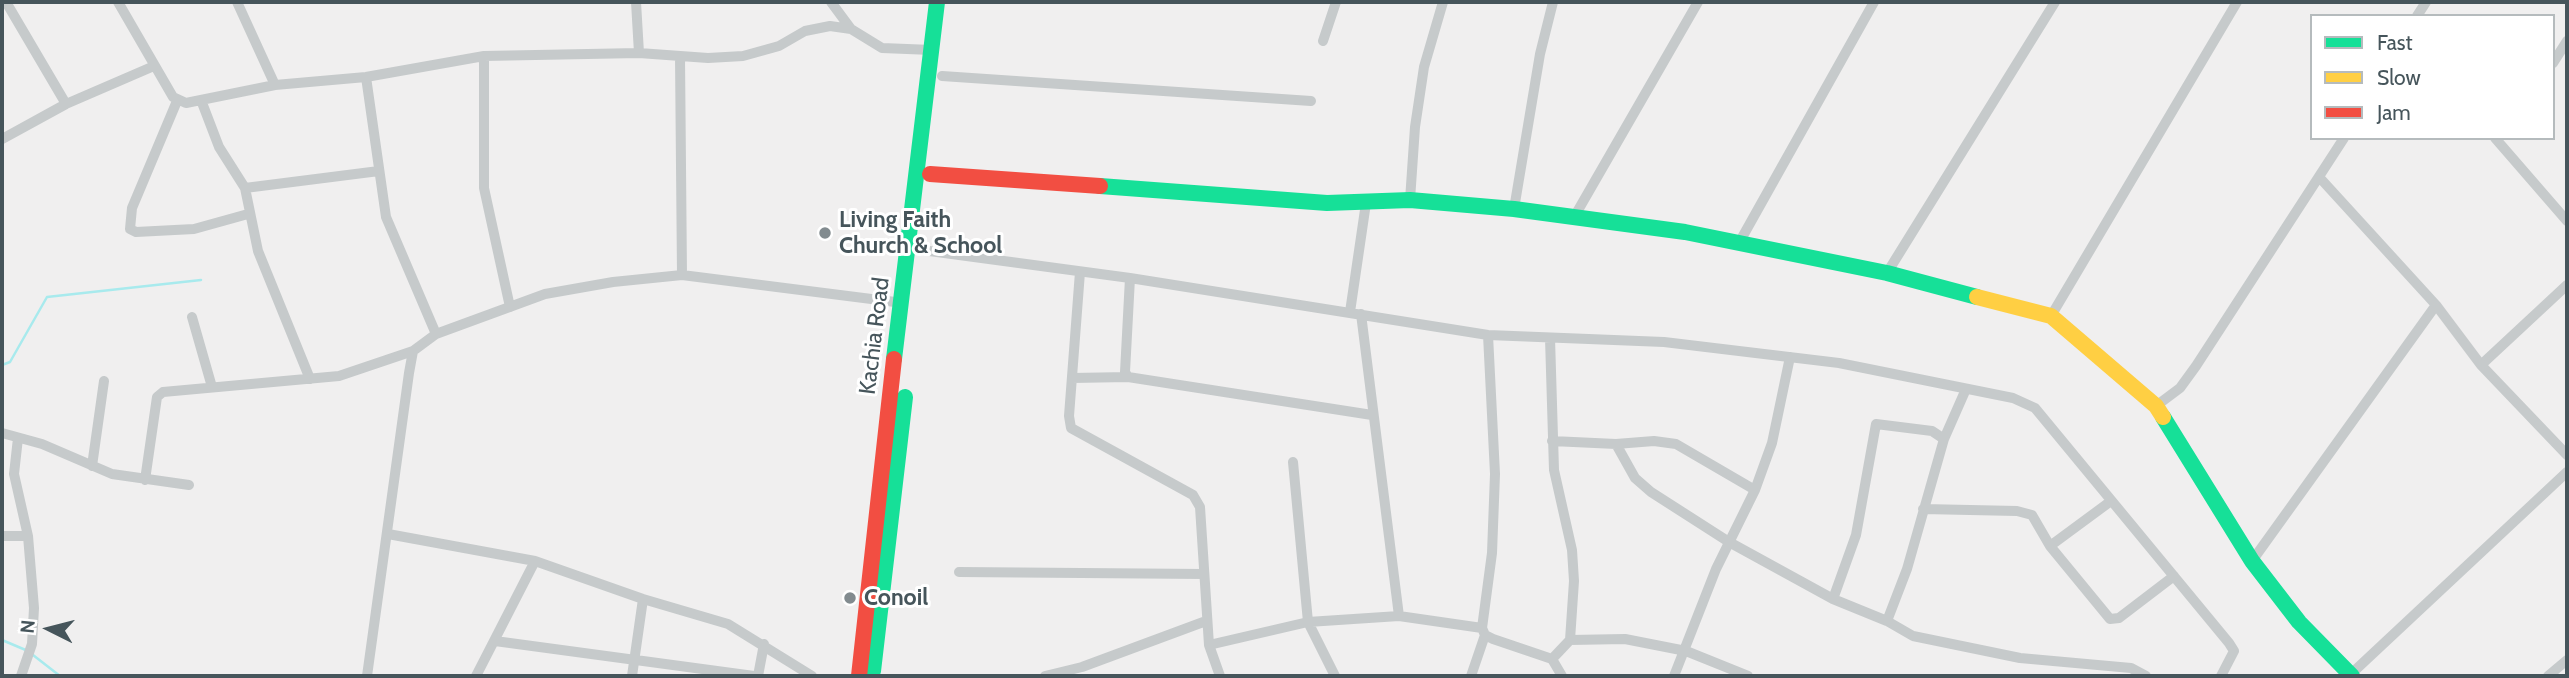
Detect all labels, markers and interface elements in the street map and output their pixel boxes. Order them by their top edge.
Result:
legend [2310,14,2555,140]
text: Fast [2377,30,2413,55]
text: Slow [2377,65,2421,90]
text: Jam [2377,100,2411,125]
place label: Living Faith Church & School [839,206,1002,260]
marker: Living Faith Church & School [817,225,833,241]
street label: Kachia Road [854,276,896,396]
place label: Conoil [864,584,928,612]
marker: Conoil [842,590,858,606]
north arrow [14,594,84,664]
text: N [15,619,40,635]

